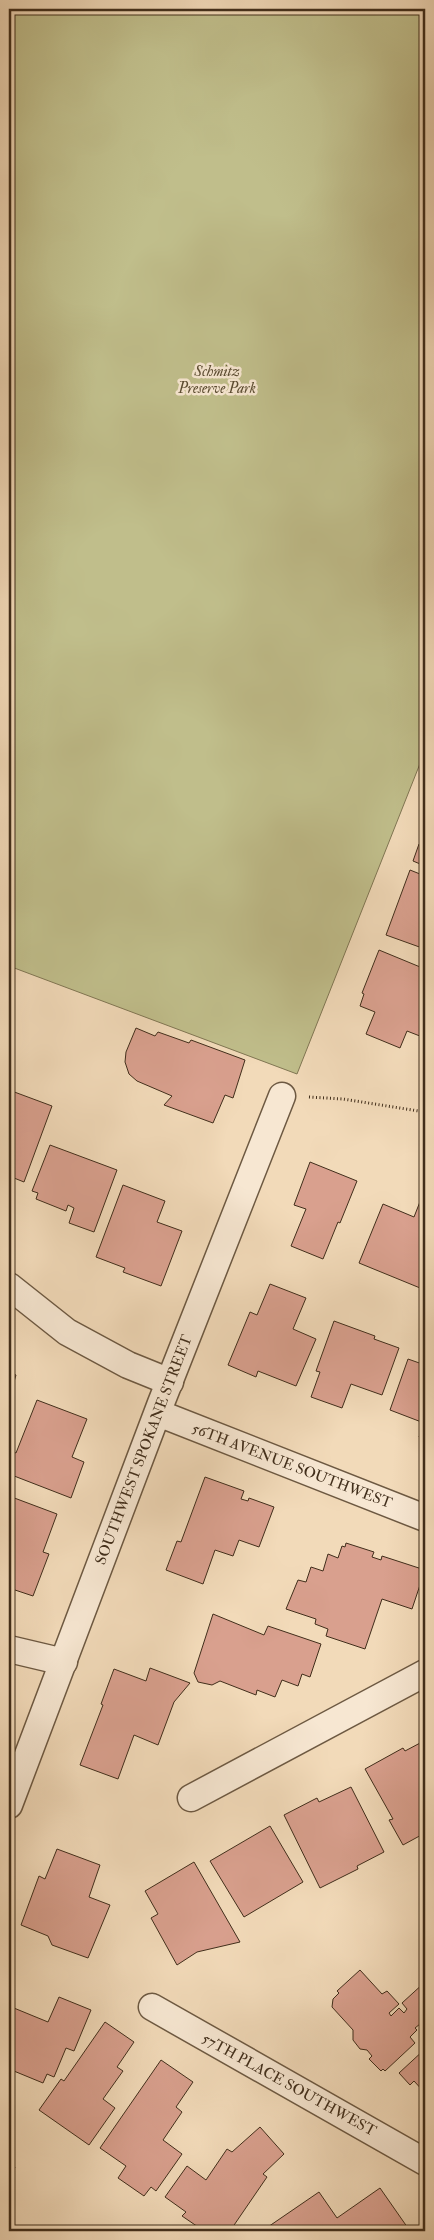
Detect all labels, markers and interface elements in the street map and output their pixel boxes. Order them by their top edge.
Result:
park label: Schmitz Preserve Park [177,362,256,398]
street label: SOUTHWEST SPOKANE STREET [91,1332,197,1568]
street label: 56TH AVENUE SOUTHWEST [189,1419,395,1513]
street label: 57TH PLACE SOUTHWEST [199,2029,379,2141]

